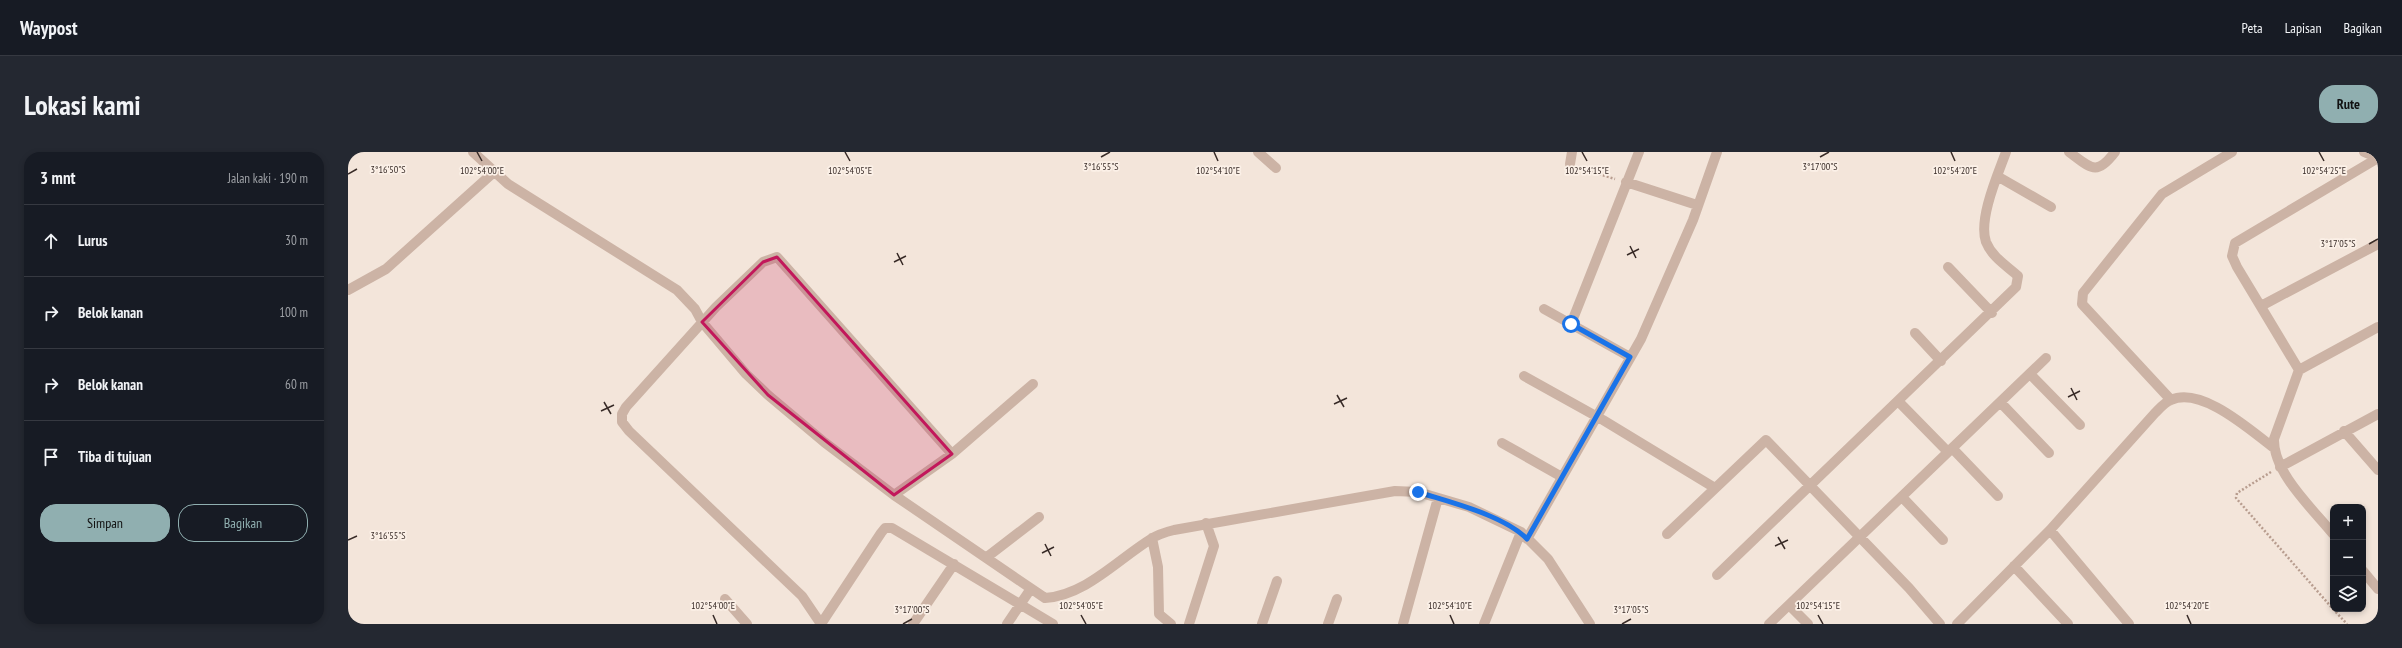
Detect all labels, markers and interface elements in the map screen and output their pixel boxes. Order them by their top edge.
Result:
text: Waypost [20,16,77,40]
text: Peta [2242,19,2263,37]
text: Lapisan [2285,19,2322,37]
text: Bagikan [2344,19,2382,37]
button: Rute [2319,85,2378,123]
text: Lokasi kami [24,86,141,123]
text: 3°16'55"S [1084,160,1118,173]
text: 3°17'00"S [1803,160,1837,173]
text: 3°16'50"S [371,163,405,176]
text: 102°54'00"E [460,164,504,177]
text: 102°54'05"E [828,164,872,177]
text: 102°54'10"E [1196,164,1240,177]
text: 102°54'15"E [1565,164,1609,177]
text: 102°54'20"E [1933,164,1977,177]
text: 102°54'25"E [2302,164,2346,177]
text: 3 mnt [40,167,75,189]
text: Jalan kaki · 190 m [228,170,308,187]
icon: ahead [40,230,62,252]
text: Lurus [78,231,107,250]
text: 30 m [285,232,308,249]
text: 3°17'05"S [2321,237,2355,250]
icon: right [40,302,62,324]
text: Belok kanan [78,303,143,322]
text: 100 m [279,304,308,321]
route start [1562,315,1580,333]
icon: right [40,374,62,396]
text: Belok kanan [78,375,143,394]
text: 60 m [285,376,308,393]
icon: arrive [40,446,62,468]
text: Tiba di tujuan [78,447,152,466]
route end [1409,483,1427,501]
button: Simpan [40,504,170,542]
button: Bagikan [178,504,308,542]
map controls [2330,504,2366,612]
button: + [2330,504,2366,540]
text: 3°16'55"S [371,529,405,542]
button: − [2330,540,2366,576]
button: layers [2330,576,2366,612]
text: 102°54'00"E [691,599,735,612]
text: 102°54'05"E [1059,599,1103,612]
text: 102°54'10"E [1428,599,1472,612]
text: 102°54'15"E [1796,599,1840,612]
text: 102°54'20"E [2165,599,2209,612]
text: 3°17'00"S [895,603,929,616]
text: 3°17'05"S [1614,603,1648,616]

